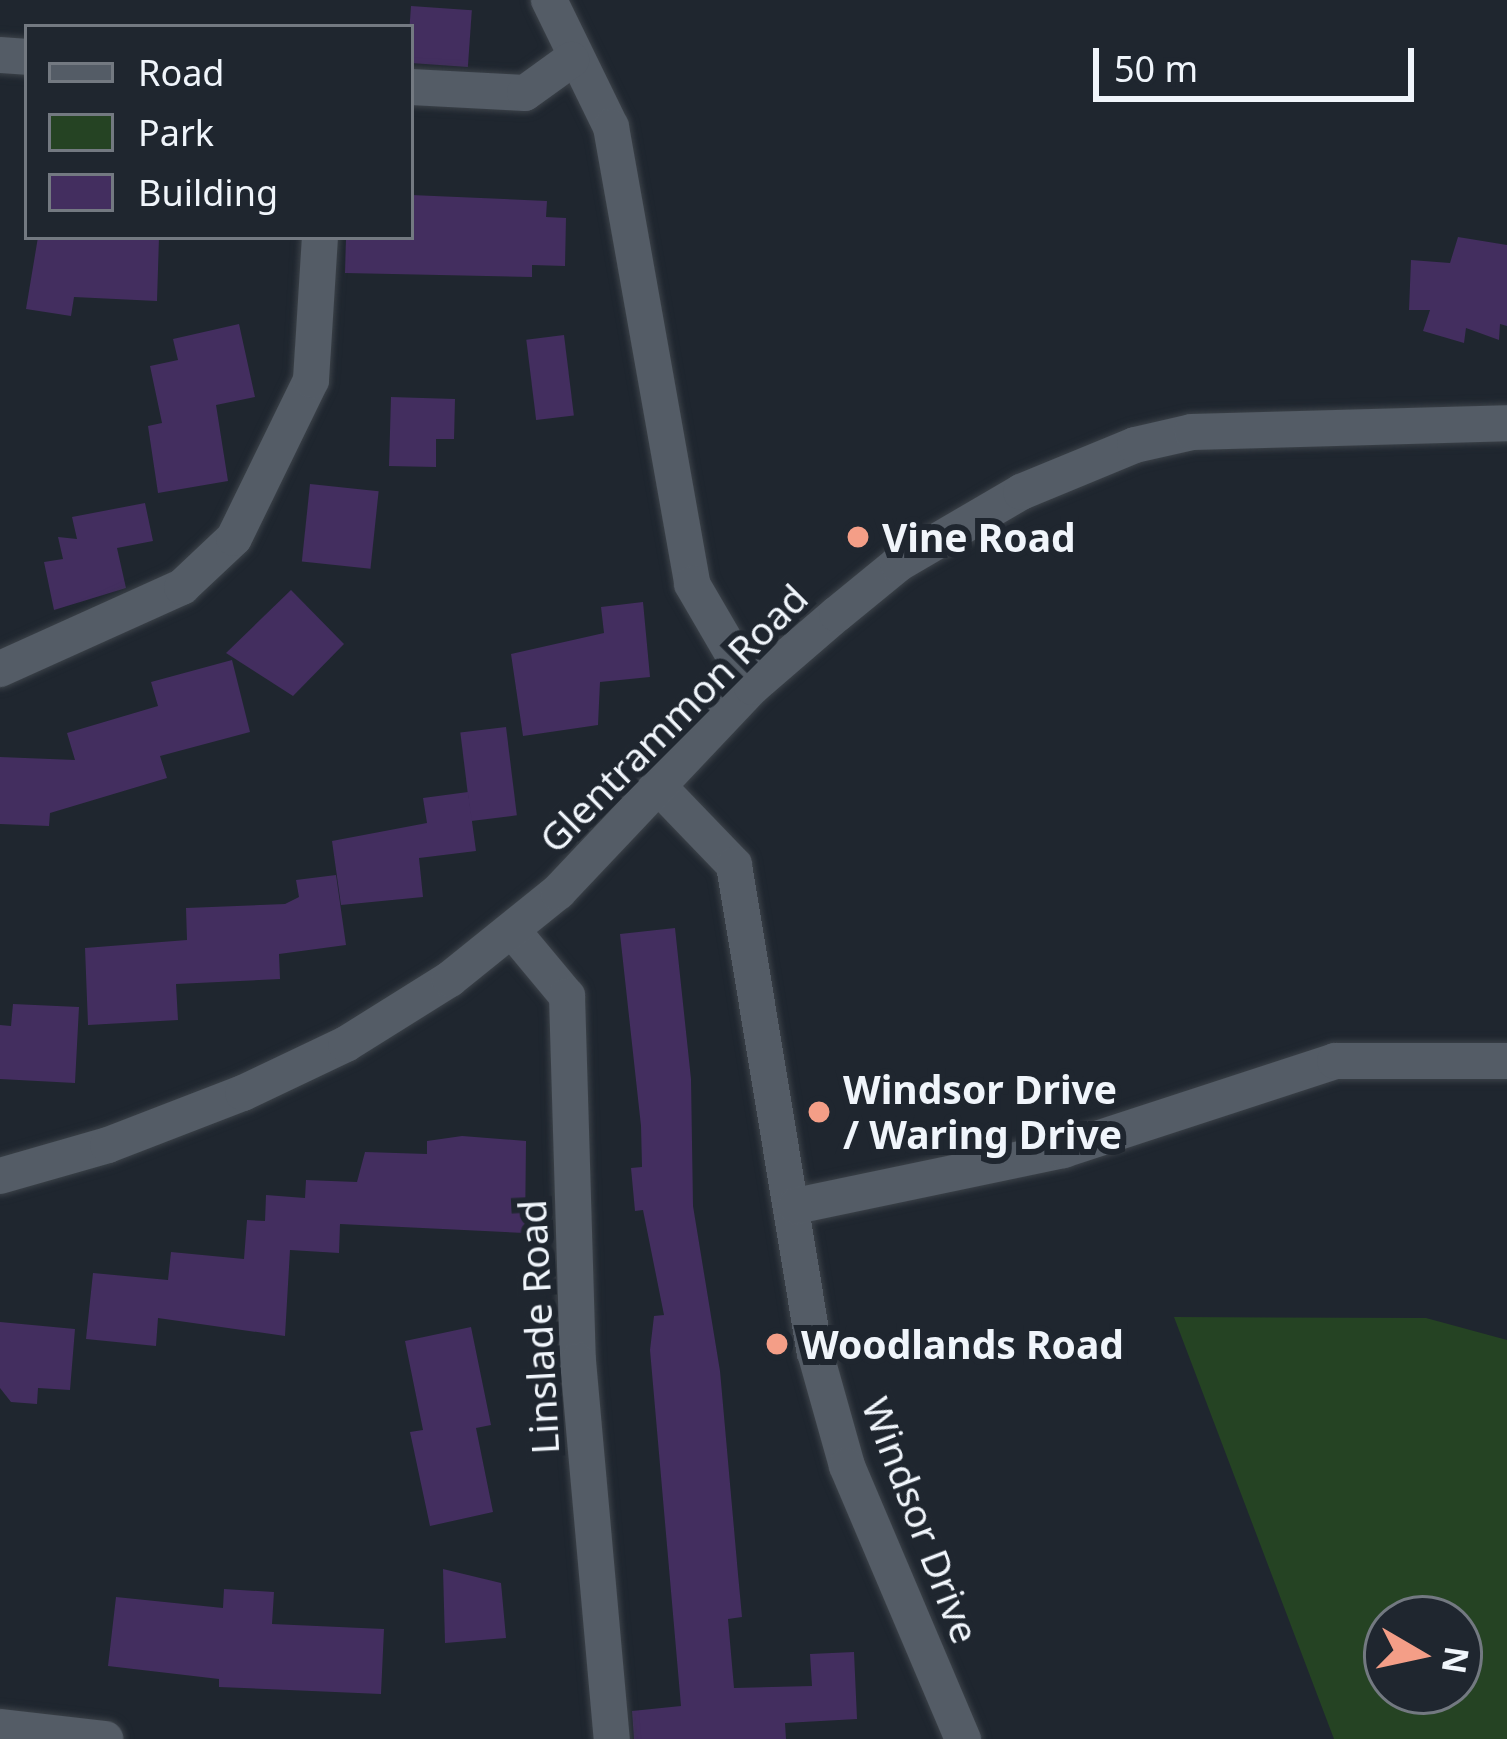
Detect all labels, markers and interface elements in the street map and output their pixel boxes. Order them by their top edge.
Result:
legend [24,24,414,240]
scale bar [1099,24,1420,98]
text: 50 m [1114,44,1198,93]
text: Road [138,48,225,97]
text: Park [138,108,214,157]
text: Building [138,168,278,217]
place label: Vine Road [882,514,1076,560]
marker: Vine Road [845,524,871,550]
street label: Glentrammon Road [529,574,817,862]
place label: Windsor Drive / Waring Drive [843,1067,1122,1158]
marker: Windsor Drive / Waring Drive [806,1099,832,1125]
street label: Linslade Road [508,1198,568,1456]
place label: Woodlands Road [801,1321,1124,1367]
marker: Woodlands Road [764,1331,790,1357]
street label: Windsor Drive [853,1391,989,1649]
north arrow [1363,1595,1483,1715]
text: N [1432,1643,1480,1677]

